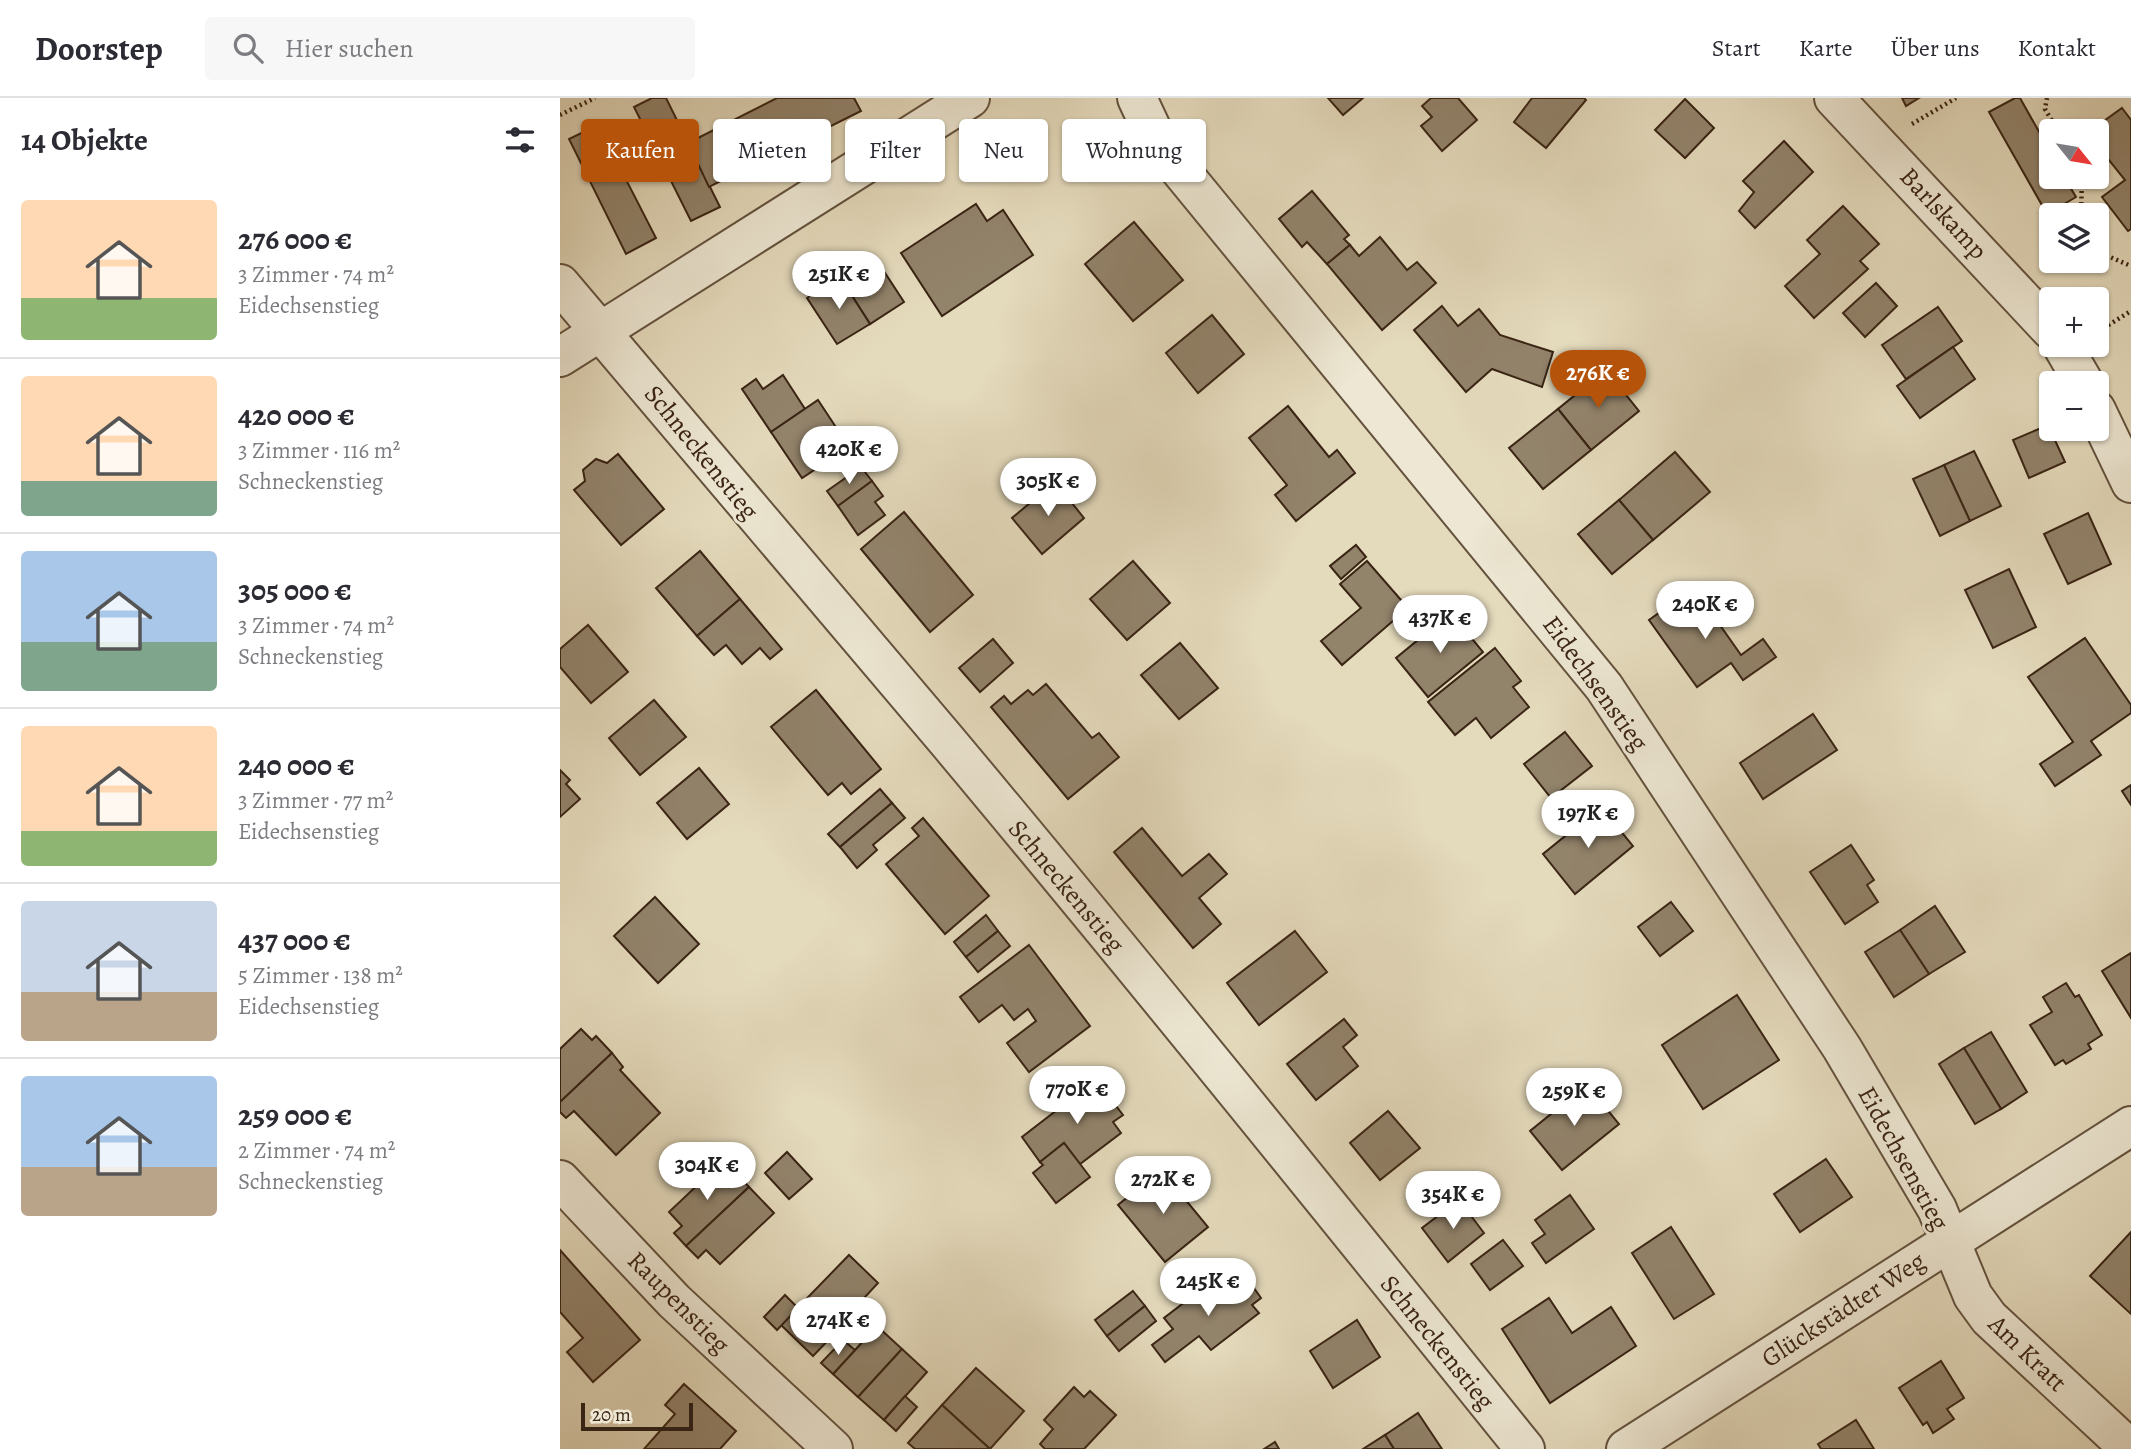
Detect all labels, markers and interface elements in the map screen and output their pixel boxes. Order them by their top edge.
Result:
search box [205,17,695,80]
text: Doorstep [35,26,163,71]
icon: search [229,29,267,67]
text: Hier suchen [285,31,414,66]
text: Start [1712,32,1761,64]
text: Karte [1799,32,1853,64]
text: Über uns [1891,32,1980,64]
text: Kontakt [2018,32,2096,64]
chip: Kaufen [581,119,699,182]
chip: Mieten [713,119,831,182]
chip: Filter [845,119,945,182]
chip: Neu [959,119,1048,182]
chip: Wohnung [1062,119,1206,182]
north arrow [2039,119,2109,189]
map controls [2039,119,2109,441]
text: 14 Objekte [21,120,148,160]
icon: filters [501,121,539,159]
street label: Barlskamp [1892,160,1995,267]
button: layers [2039,203,2109,273]
text: 276 000 € [238,219,352,259]
icon: home [77,228,161,312]
pin: 251K € [782,252,896,311]
text: 251K € [808,258,870,289]
text: 3 Zimmer · 74 m² [238,259,394,290]
button: + [2039,287,2109,357]
text: Eidechsenstieg [238,290,379,321]
pin: 276K € [1541,350,1655,410]
text: 276K € [1566,357,1630,388]
button: − [2039,371,2109,441]
street label: Schneckenstieg [636,378,767,527]
text: 420 000 € [238,395,355,435]
icon: home [77,404,161,488]
pin: 420K € [792,426,906,486]
text: 420K € [816,433,882,464]
text: 3 Zimmer · 116 m² [238,435,400,466]
pin: 305K € [991,458,1105,518]
text: 305K € [1016,465,1080,496]
text: Schneckenstieg [238,466,383,497]
text: 305 000 € [238,570,352,610]
icon: home [77,579,161,663]
pin: 240K € [1648,582,1762,641]
text: 240K € [1672,588,1738,619]
pin: 437K € [1383,596,1497,655]
text: 437K € [1409,602,1471,633]
street label: Eidechsenstieg [1535,608,1657,758]
text: 3 Zimmer · 74 m² [238,610,394,641]
text: Schneckenstieg [238,641,383,672]
text: 240 000 € [238,745,355,785]
icon: home [77,754,161,838]
text: 3 Zimmer · 77 m² [238,785,393,816]
pin: 197K € [1531,790,1645,850]
text: 197K € [1557,797,1619,828]
street label: Schneckenstieg [1000,812,1133,960]
text: Eidechsenstieg [238,816,379,847]
text: 437 000 € [238,920,351,960]
icon: home [77,929,161,1013]
text: 5 Zimmer · 138 m² [238,960,403,991]
text: Eidechsenstieg [238,991,379,1022]
pin: 770K € [1020,1066,1134,1126]
pin: 259K € [1517,1068,1631,1128]
text: 770K € [1045,1073,1109,1104]
text: 259K € [1542,1075,1606,1106]
street label: Eidechsenstieg [1850,1080,1958,1237]
text: 259 000 € [238,1095,352,1135]
icon: home [77,1104,161,1188]
text: 2 Zimmer · 74 m² [238,1135,395,1166]
pin: 304K € [650,1142,764,1202]
text: 304K € [675,1149,739,1180]
pin: 272K € [1106,1156,1220,1216]
text: 272K € [1131,1163,1195,1194]
text: Schneckenstieg [238,1166,383,1197]
pin: 354K € [1396,1172,1510,1231]
text: 354K € [1422,1178,1484,1209]
street label: Raupenstieg [620,1243,738,1361]
street label: Glückstädter Weg [1755,1243,1932,1375]
pin: 245K € [1151,1258,1265,1318]
text: 245K € [1176,1265,1240,1296]
street label: Schneckenstieg [1372,1268,1503,1417]
pin: 274K € [781,1298,895,1357]
text: 274K € [806,1304,870,1335]
street label: Am Kratt [1980,1306,2075,1400]
scale bar [581,1400,693,1432]
text: 20 m [592,1402,631,1428]

